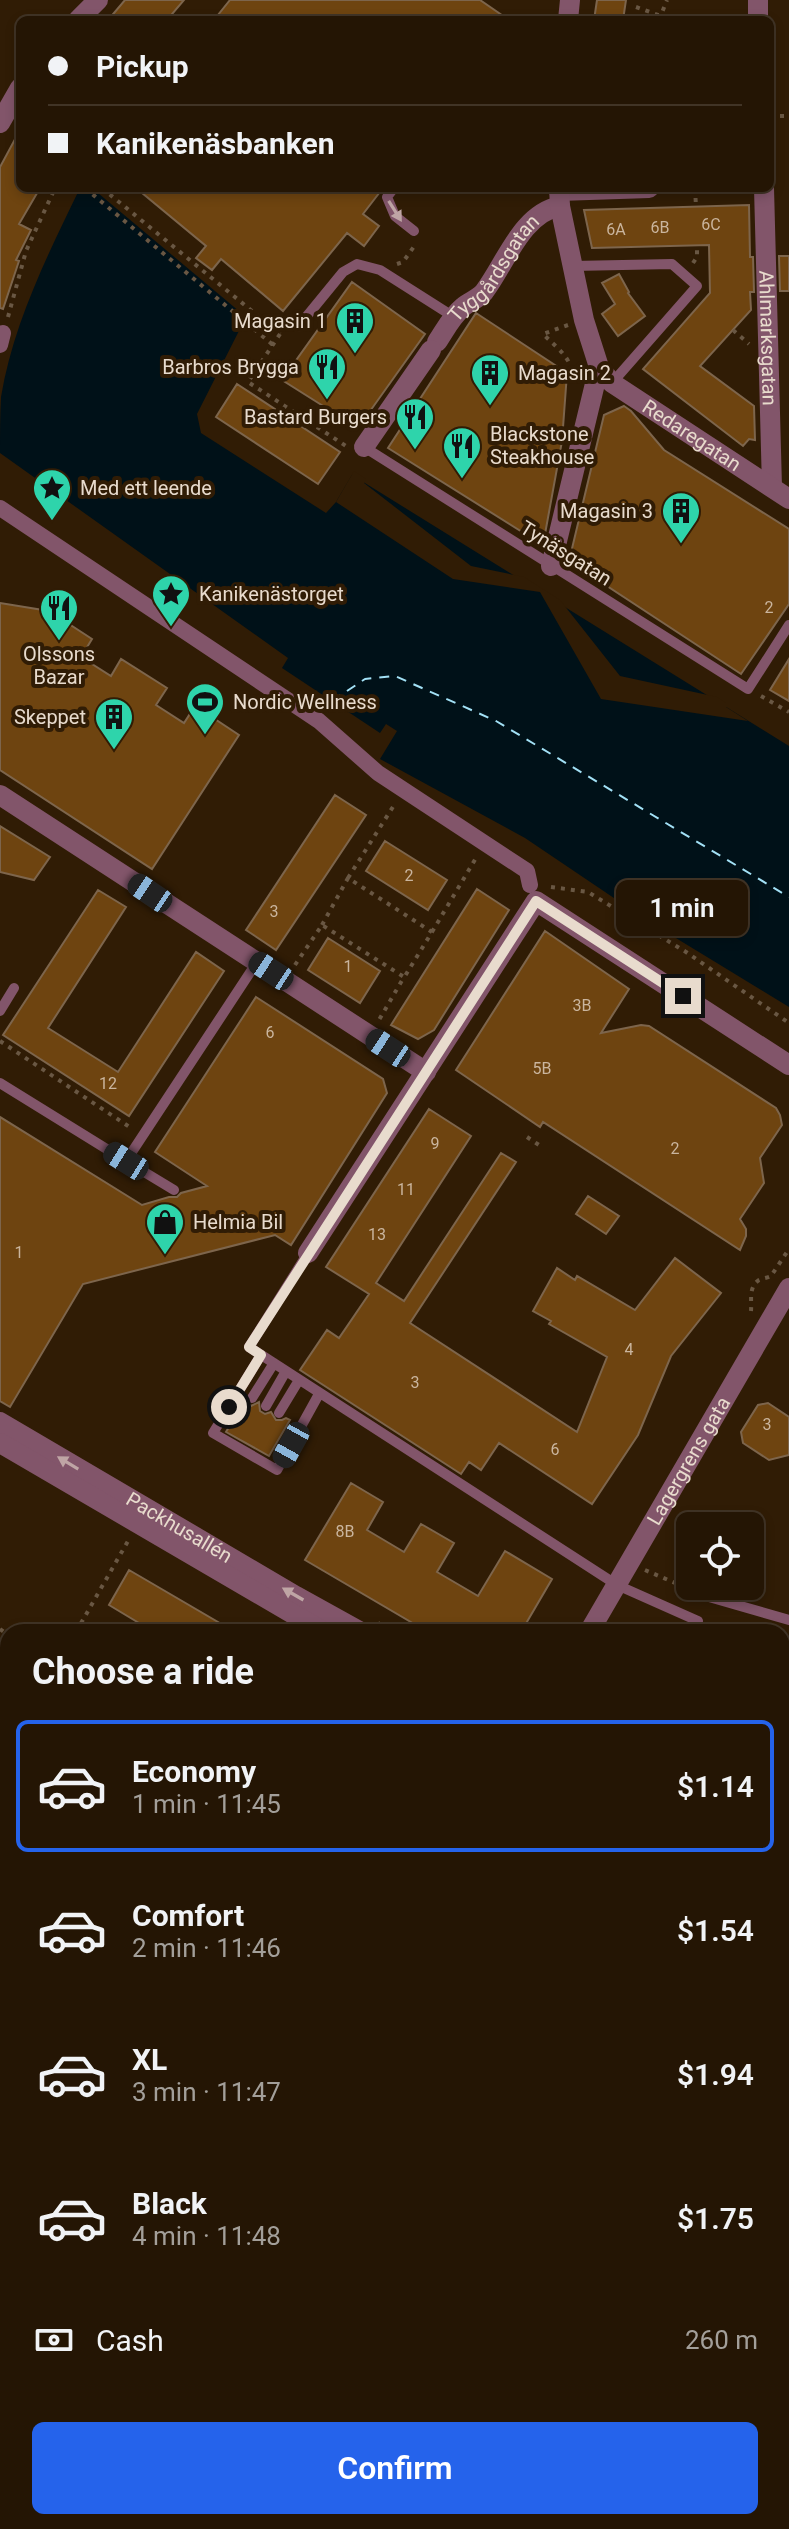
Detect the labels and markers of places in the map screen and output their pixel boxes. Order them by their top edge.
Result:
building icon: Magasin 1 [334,300,376,355]
place label: Magasin 1 [234,309,327,333]
restaurant icon: Barbros Brygga [306,346,348,401]
building icon: Magasin 2 [469,352,511,407]
place label: Barbros Brygga [162,355,299,379]
place label: Magasin 2 [518,361,611,385]
restaurant icon: Bastard Burgers [394,396,436,451]
place label: Bastard Burgers [244,405,387,429]
place label: Blackstone Steakhouse [490,422,594,469]
restaurant icon: Blackstone Steakhouse [441,425,483,480]
place icon: Med ett leende [31,467,73,522]
place label: Med ett leende [80,476,212,500]
building icon: Magasin 3 [660,490,702,545]
place label: Magasin 3 [560,499,653,523]
place icon: Kanikenästorget [150,573,192,628]
place label: Kanikenästorget [199,582,344,606]
restaurant icon: Olssons Bazar [38,587,80,642]
place label: Olssons Bazar [23,642,95,689]
sports icon: Nordic Wellness [184,681,226,736]
place label: Nordic Wellness [233,690,377,714]
building icon: Skeppet [93,696,135,751]
place label: Skeppet [14,705,86,729]
shop icon: Helmia Bil [144,1201,186,1256]
place label: Helmia Bil [193,1210,283,1234]

